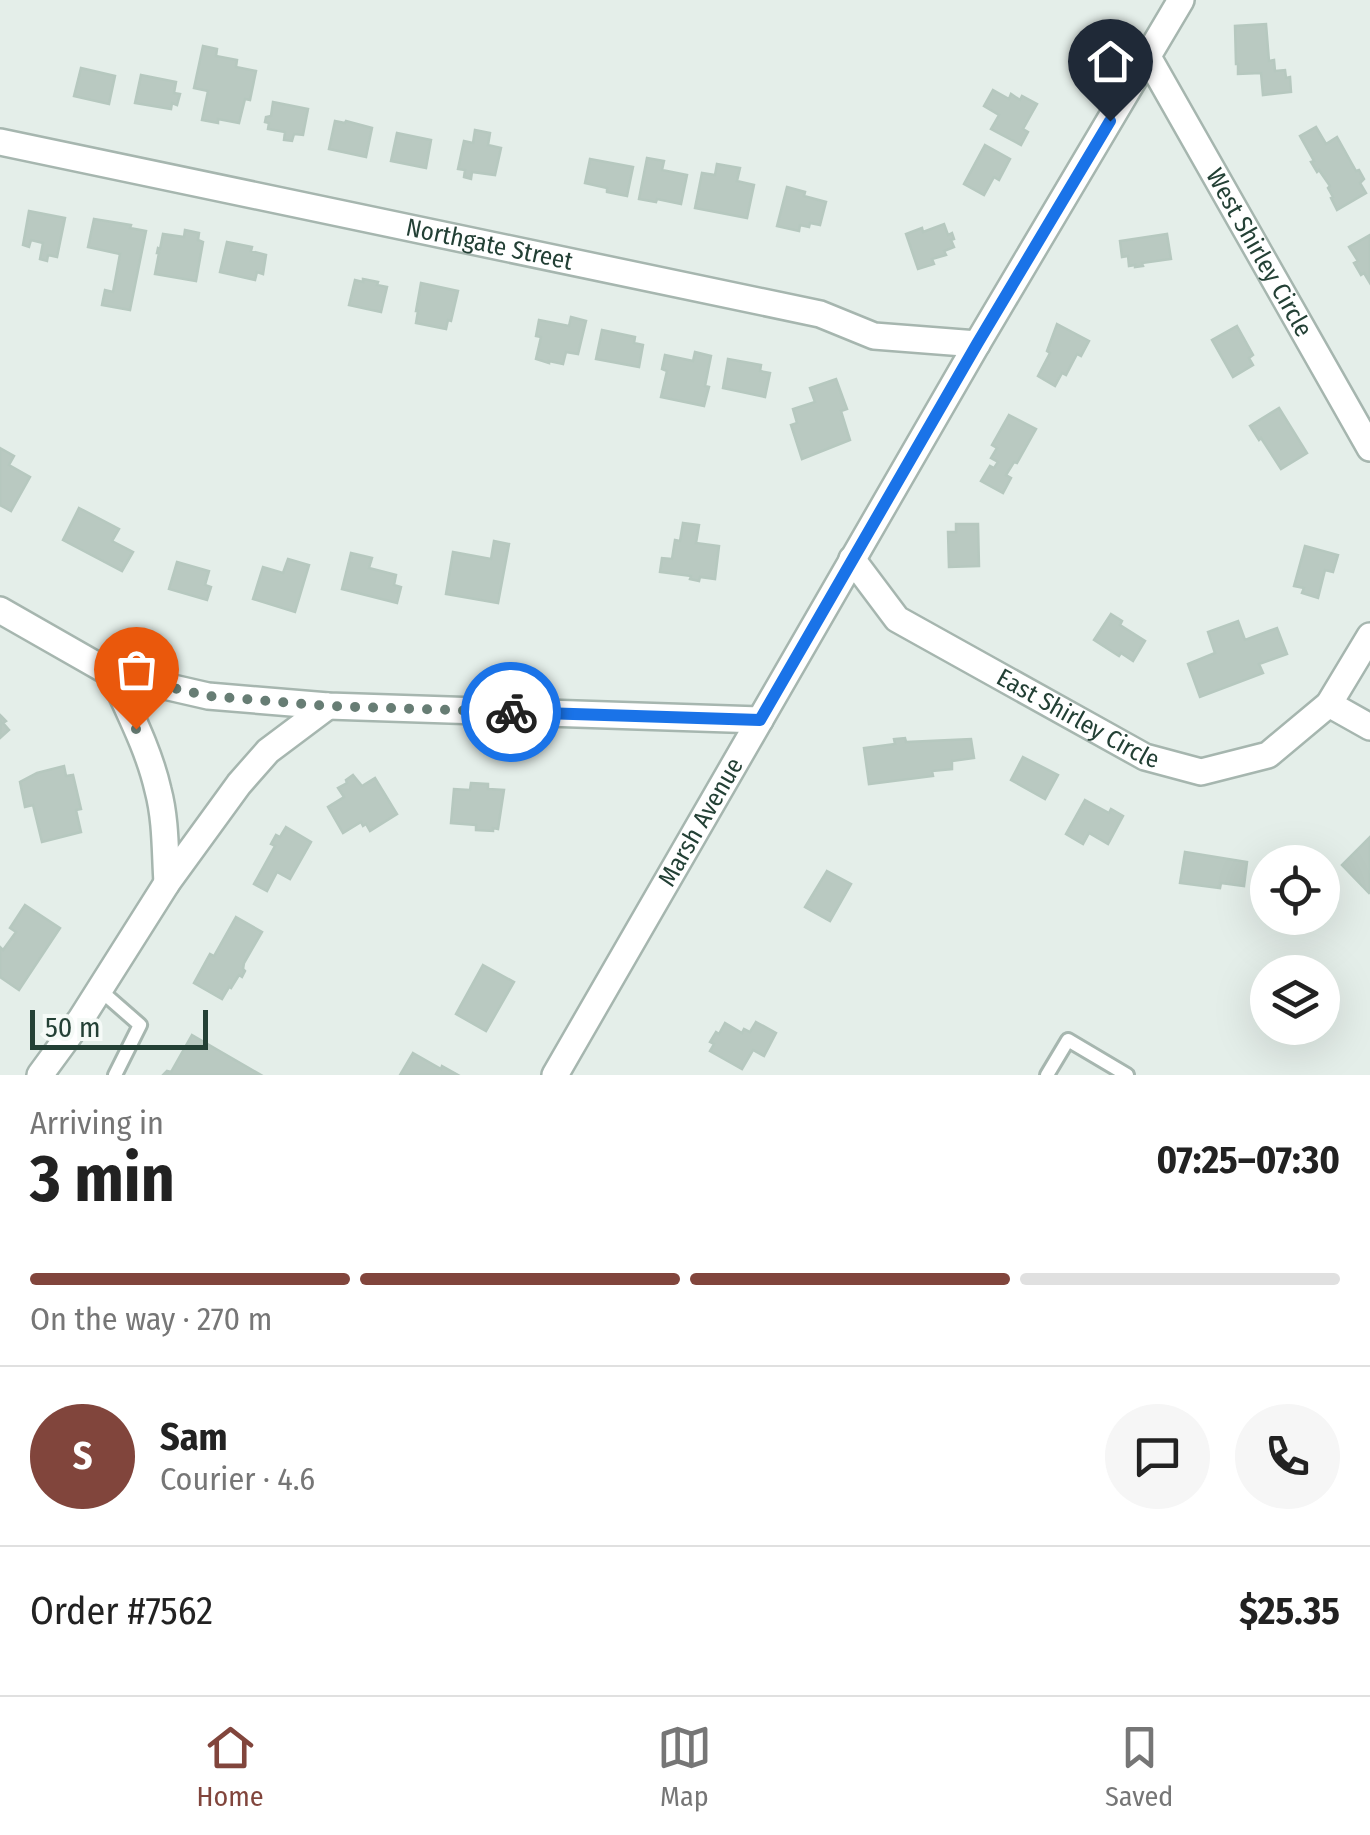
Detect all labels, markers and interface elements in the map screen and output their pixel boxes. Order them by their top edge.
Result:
pin [1068,19,1153,122]
icon: home [1083,34,1138,89]
street label: West Shirley Circle [1199,163,1319,342]
street label: Northgate Street [403,213,576,277]
pin [94,627,179,730]
icon: bag [109,642,164,697]
courier [461,662,561,762]
street label: East Shirley Circle [991,662,1162,775]
icon: bike [484,685,539,740]
street label: Marsh Avenue [652,753,750,892]
map controls [1250,845,1340,1045]
button: locate [1250,845,1340,935]
button: layers [1250,955,1340,1045]
scale bar [30,1005,208,1050]
text: 50 m [45,1011,101,1044]
text: Arriving in [30,1104,164,1142]
text: 07:25–07:30 [1156,1137,1340,1183]
text: 3 min [30,1140,175,1218]
text: On the way · 270 m [30,1300,272,1338]
button: chat [1105,1404,1210,1509]
button: phone [1235,1404,1340,1509]
text: Sam [160,1414,228,1460]
text: S [73,1433,92,1479]
text: Courier · 4.6 [160,1460,315,1498]
text: Order #7562 [30,1588,213,1634]
text: $25.35 [1239,1588,1340,1634]
tab: Home [197,1720,264,1813]
tab: Map [657,1720,712,1813]
tab: Saved [1105,1720,1173,1813]

